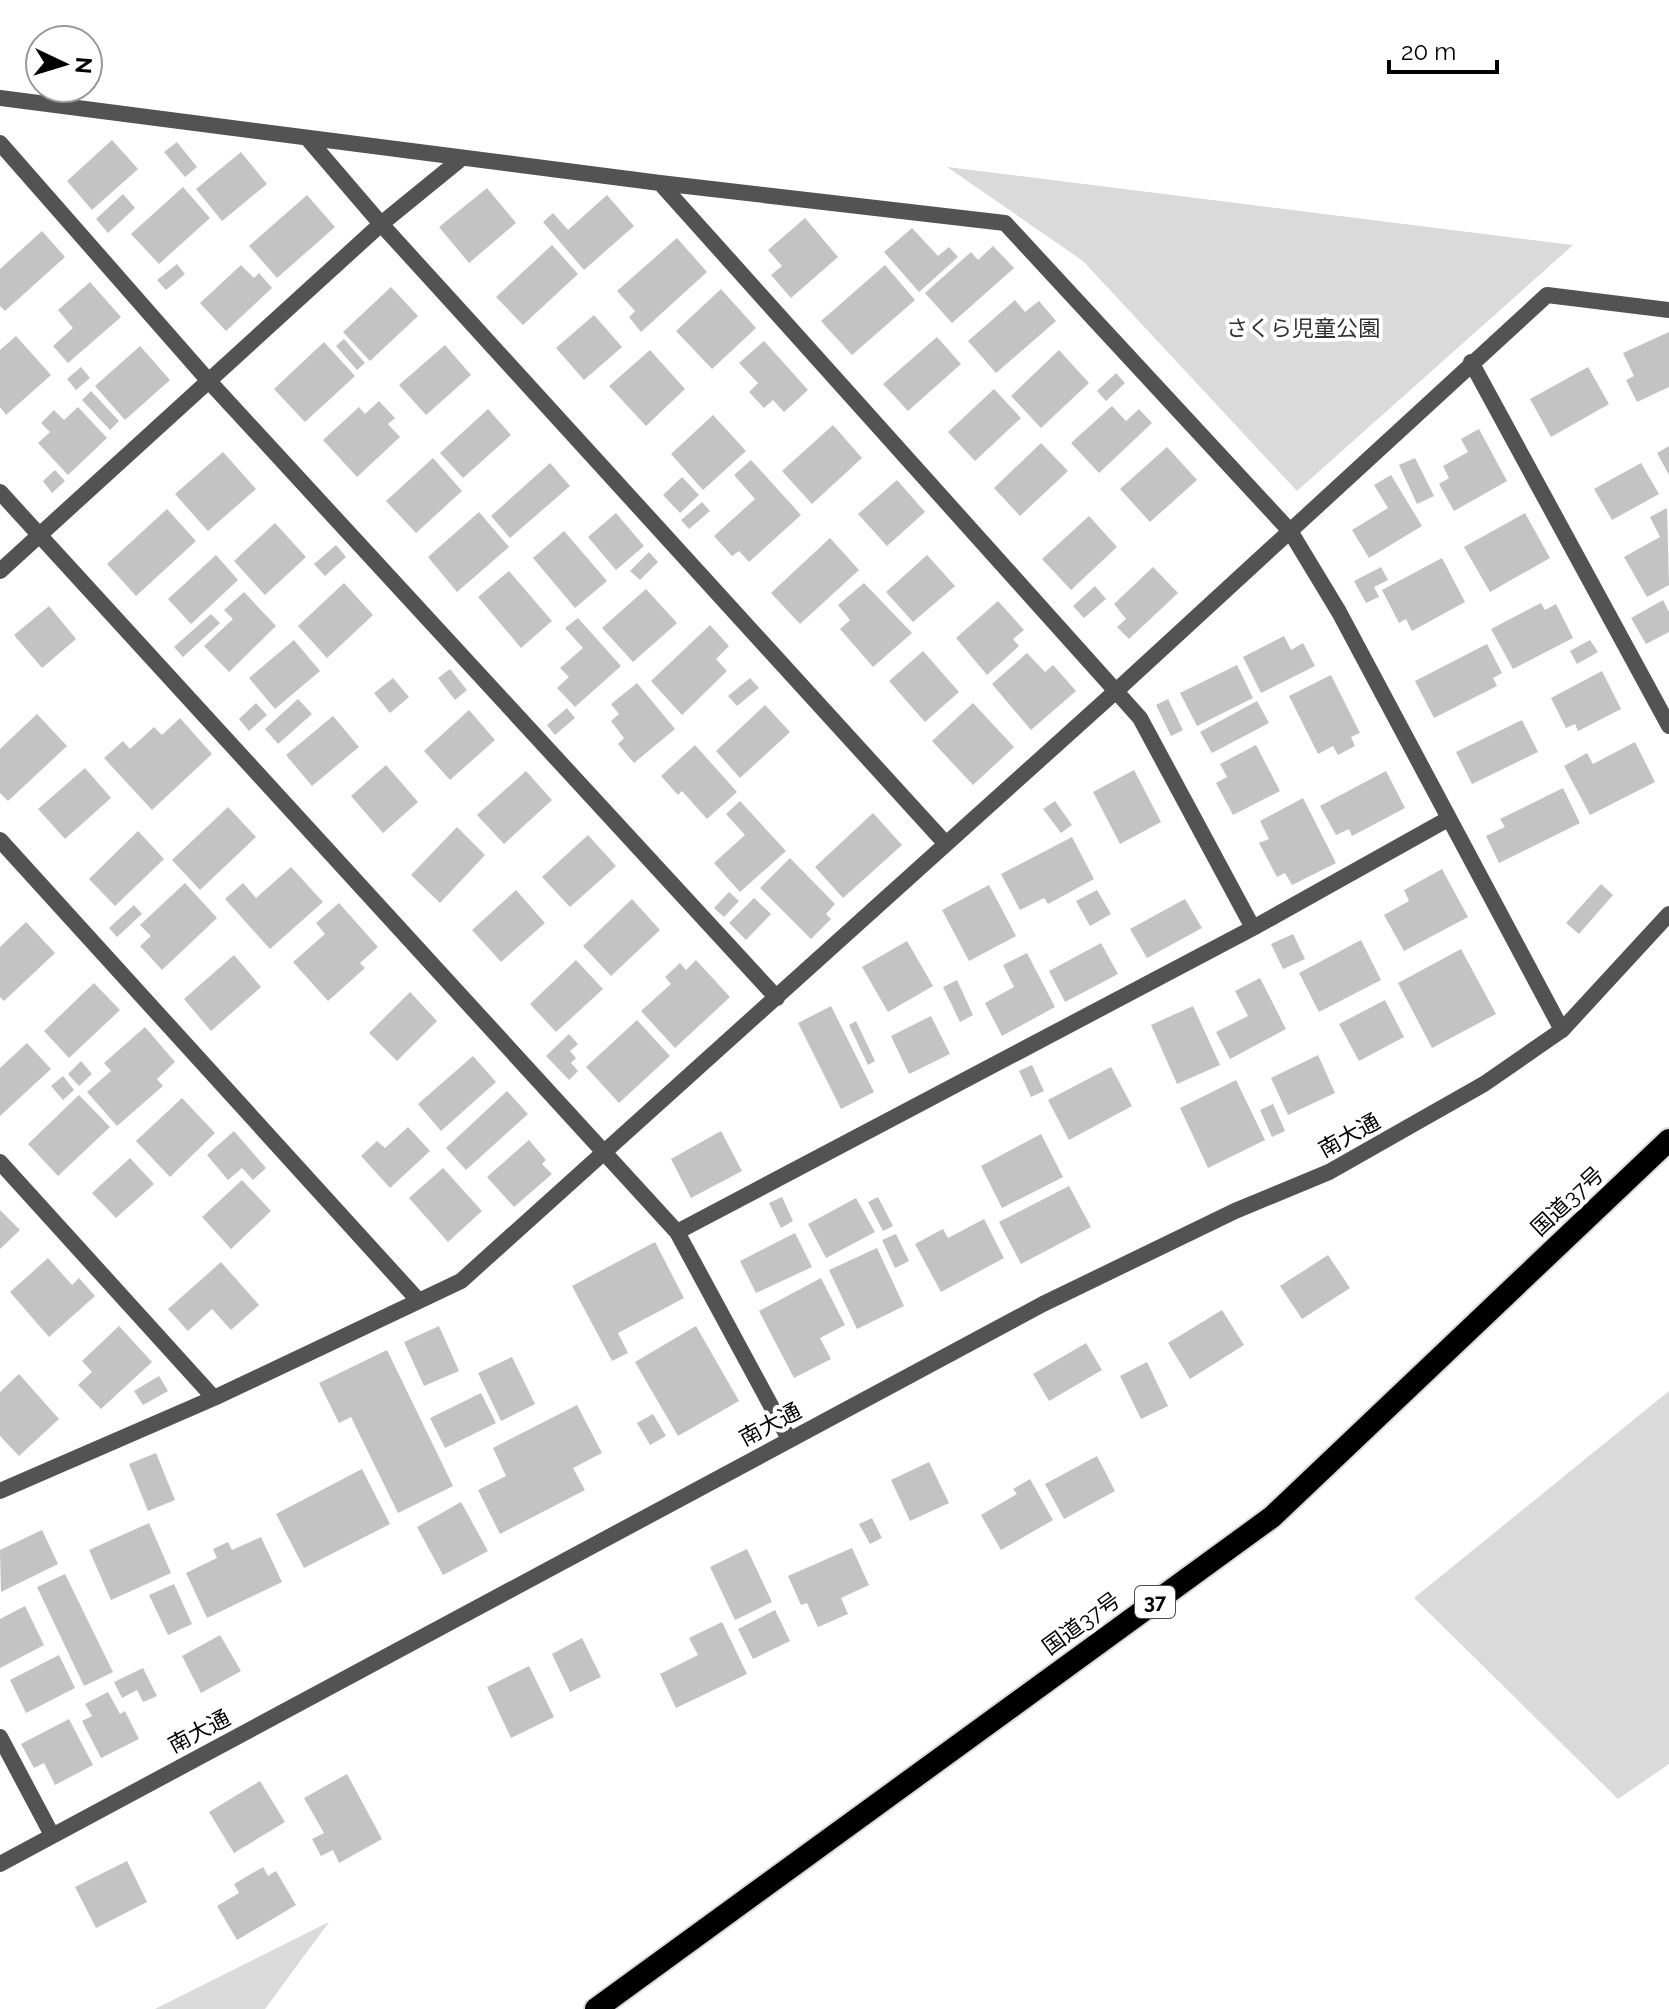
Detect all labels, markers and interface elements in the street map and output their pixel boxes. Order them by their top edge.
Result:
north arrow [24,24,104,104]
scale bar [1389,24,1497,74]
text: 20 m [1401,37,1456,66]
text: N [70,56,98,75]
park label: さくら児童公園 [1226,315,1380,341]
street label: 南大通 [1314,1108,1384,1162]
street label: 国道37号 [1525,1161,1609,1241]
street label: 南大通 [735,1397,805,1451]
street label: 国道37号 [1037,1586,1125,1660]
road number: 37 [1135,1586,1175,1618]
street label: 南大通 [164,1704,234,1758]

